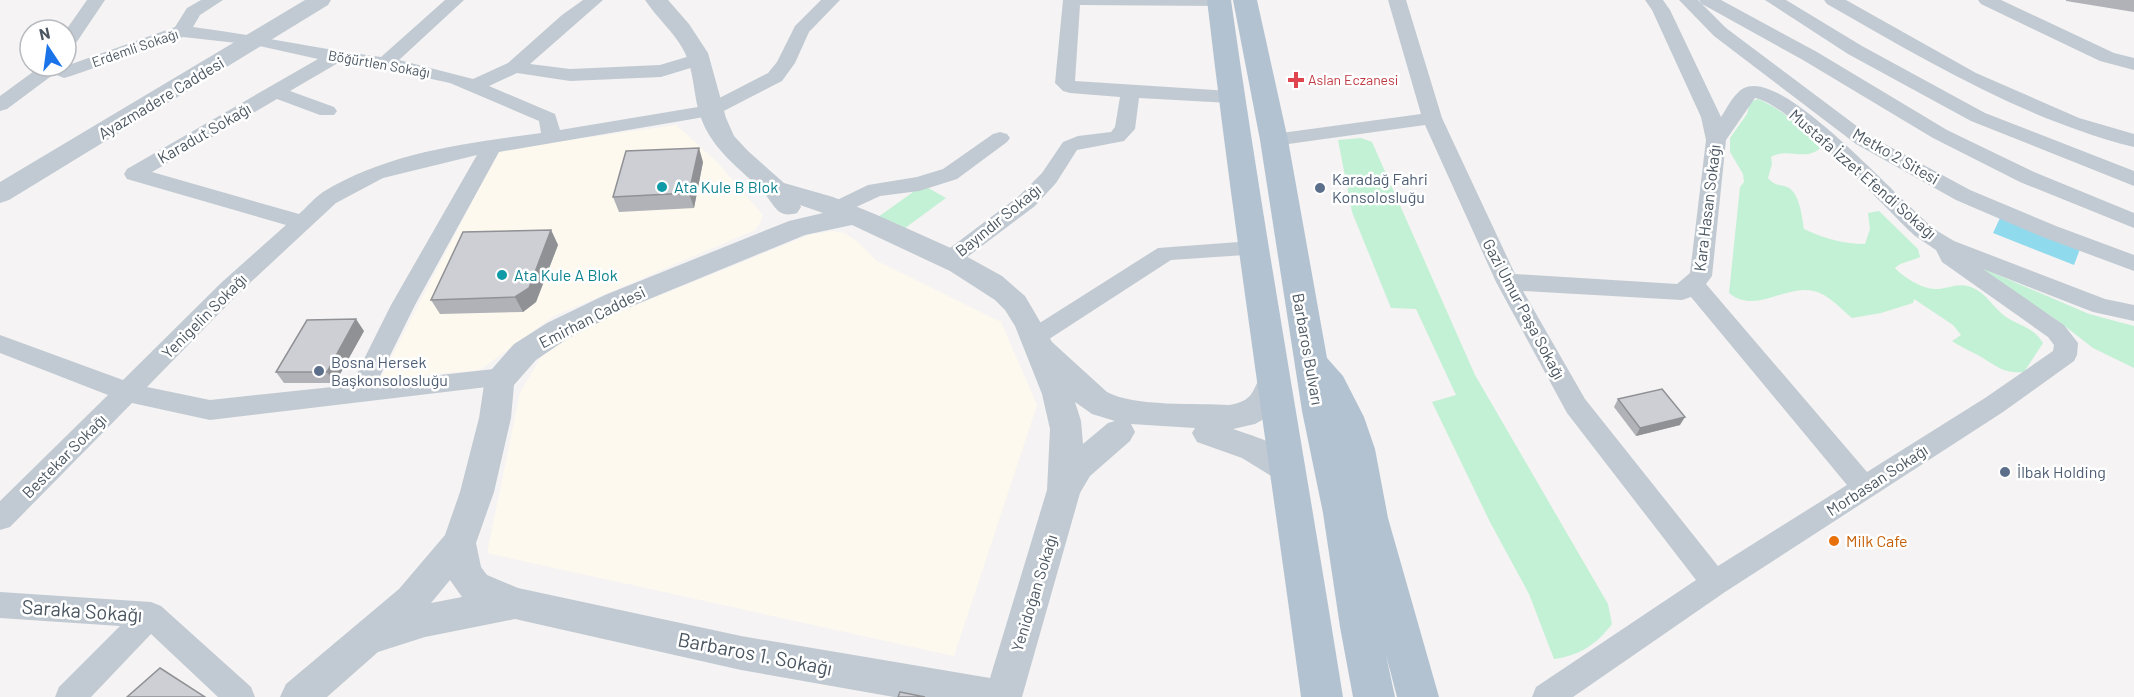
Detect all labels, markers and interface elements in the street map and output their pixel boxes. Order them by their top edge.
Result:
north arrow [18,18,78,78]
text: N [37,22,52,43]
street label: Erdemli Sokağı [89,25,180,70]
street label: Böğürtlen Sokağı [327,46,431,81]
street label: Ayazmadere Caddesi [94,53,227,143]
place label: Aslan Eczanesi [1308,71,1398,88]
marker: Aslan Eczanesi [1289,73,1303,87]
street label: Karadut Sokağı [154,98,254,167]
street label: Mustafa İzzet Efendi Sokağı [1786,105,1941,242]
street label: Metko 2 Sitesi [1850,123,1943,188]
street label: Kara Hasan Sokağı [1689,143,1724,272]
place label: Karadağ Fahri Konsolosluğu [1332,169,1428,206]
place label: Ata Kule B Blok [674,177,778,196]
street label: Bayındır Sokağı [951,179,1044,260]
marker: Ata Kule B Blok [655,180,669,194]
marker: Karadağ Fahri Konsolosluğu [1313,181,1327,195]
street label: Gazi Umur Paşa Sokağı [1479,235,1570,382]
place label: Ata Kule A Blok [514,265,618,284]
marker: Ata Kule A Blok [495,268,509,282]
street label: Yenigelin Sokağı [157,269,250,362]
street label: Emirhan Caddesi [535,282,648,352]
street label: Barbaros Bulvarı [1289,292,1328,406]
place label: Bosna Hersek Başkonsolosluğu [331,352,448,389]
marker: Bosna Hersek Başkonsolosluğu [312,364,326,378]
street label: Bestekar Sokağı [18,410,110,502]
street label: Morbasan Sokağı [1823,440,1931,519]
place label: İlbak Holding [2017,462,2106,481]
marker: İlbak Holding [1998,465,2012,479]
place label: Milk Cafe [1846,531,1908,550]
street label: Yenidoğan Sokağı [1007,532,1060,654]
marker: Milk Cafe [1827,534,1841,548]
street label: Saraka Sokağı [21,594,143,626]
street label: Barbaros 1. Sokağı [676,626,834,680]

